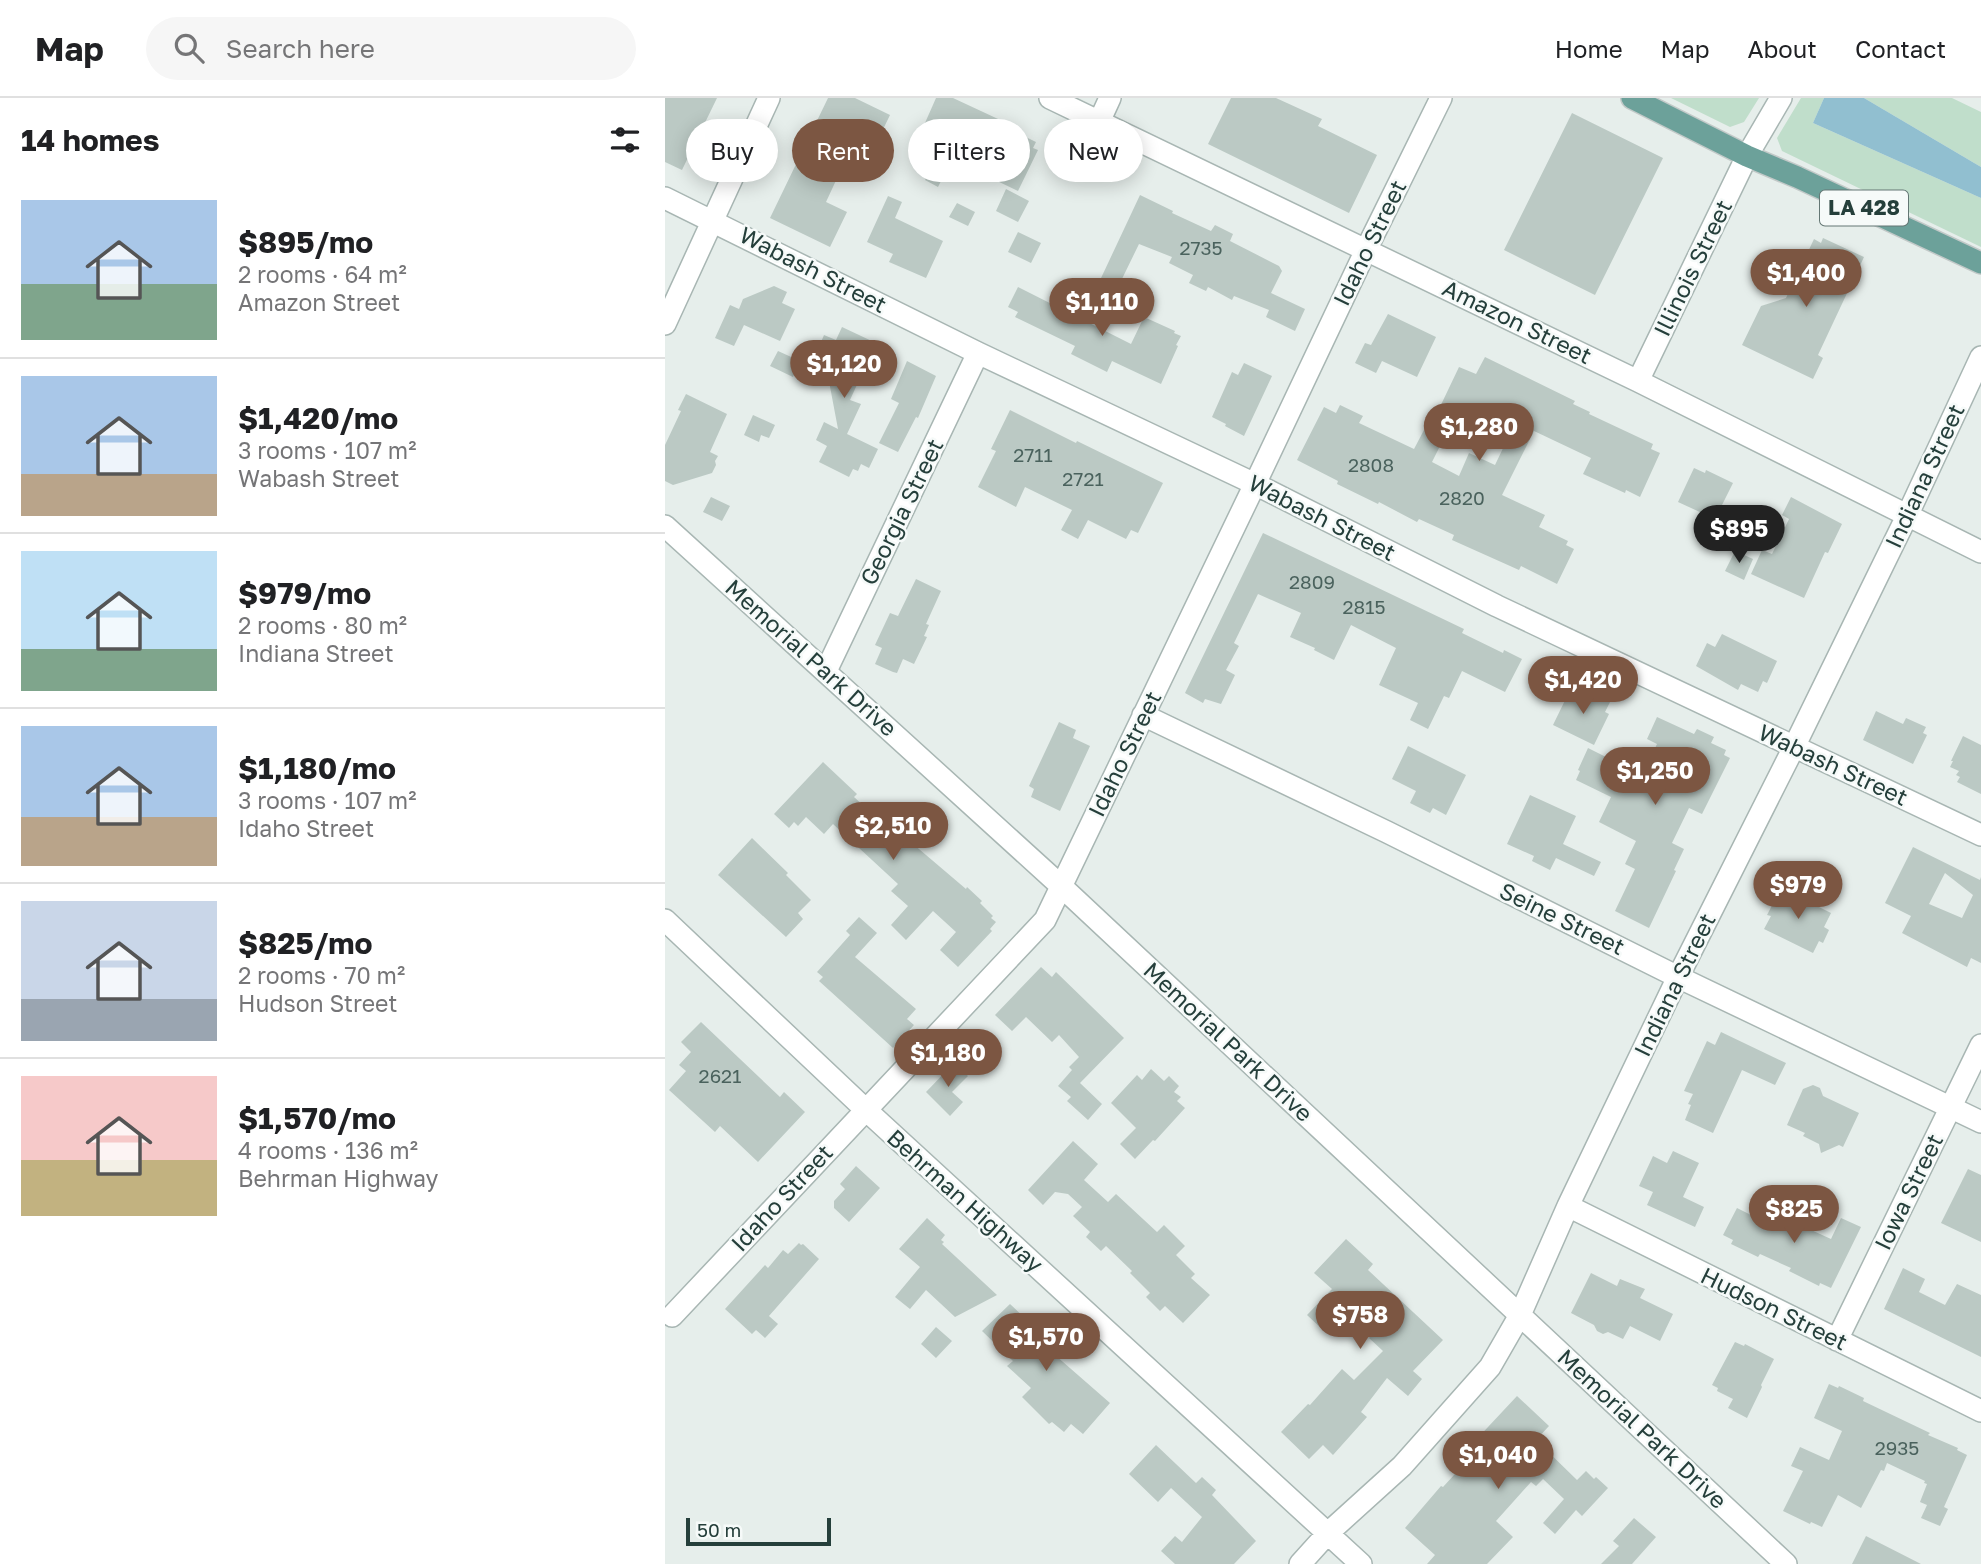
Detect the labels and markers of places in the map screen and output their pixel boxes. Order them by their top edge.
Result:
pin: $1,400 [1749,250,1863,309]
pin: $1,110 [1045,278,1159,338]
pin: $1,120 [787,341,901,400]
pin: $1,280 [1422,404,1536,463]
pin: $895 [1698,505,1780,565]
pin: $1,420 [1526,656,1640,716]
pin: $1,250 [1598,748,1712,807]
pin: $2,510 [836,802,950,862]
pin: $979 [1757,862,1839,921]
pin: $1,180 [891,1030,1005,1089]
pin: $825 [1753,1186,1835,1245]
pin: $758 [1319,1292,1401,1351]
pin: $1,570 [989,1314,1103,1373]
pin: $1,040 [1441,1432,1555,1491]

